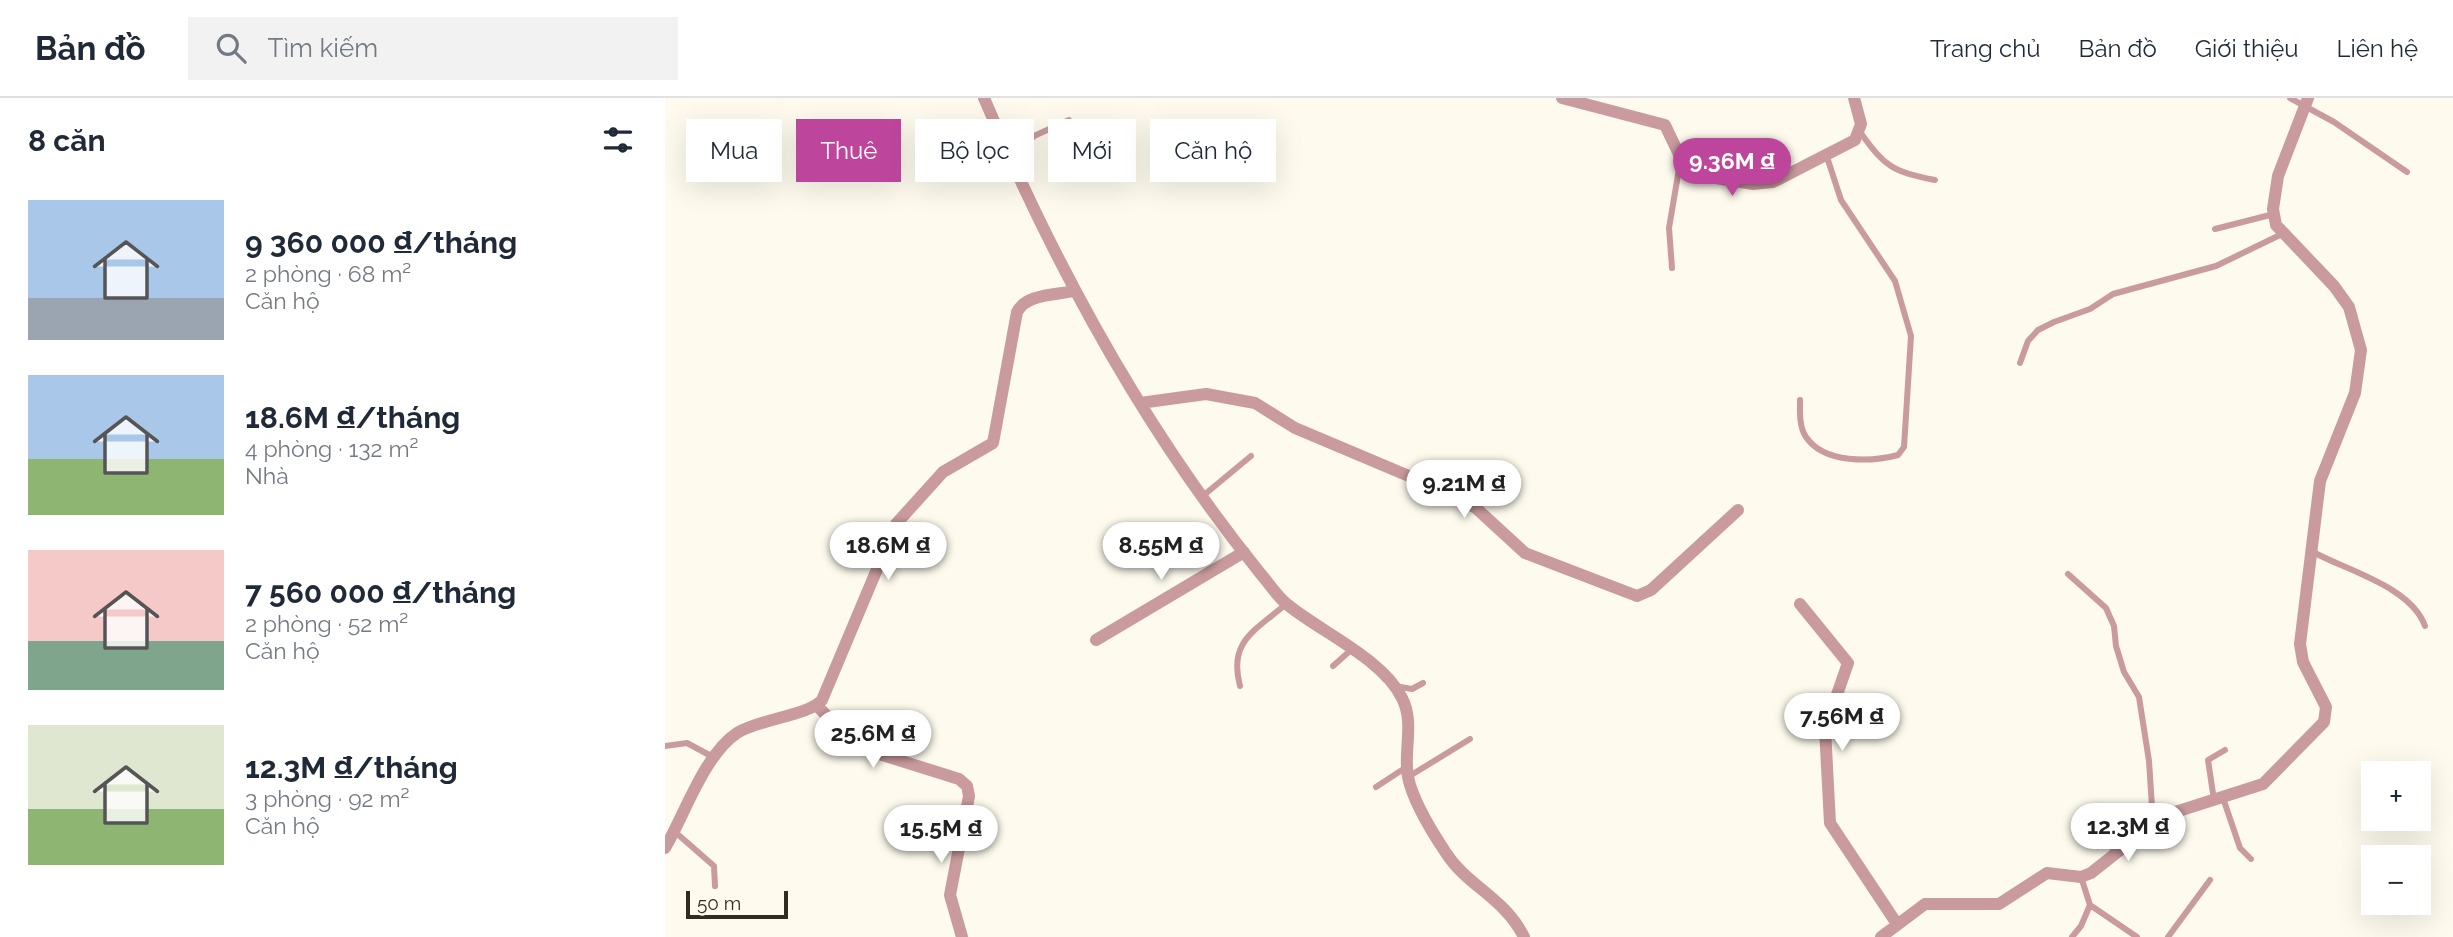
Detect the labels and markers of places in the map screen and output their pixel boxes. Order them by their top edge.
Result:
pin: 9.36M ₫ [1667,139,1797,198]
pin: 9.21M ₫ [1399,460,1529,520]
pin: 18.6M ₫ [823,522,953,582]
pin: 8.55M ₫ [1096,522,1226,582]
pin: 7.56M ₫ [1777,694,1907,753]
pin: 25.6M ₫ [808,710,938,770]
pin: 12.3M ₫ [2063,804,2193,863]
pin: 15.5M ₫ [876,806,1006,865]

